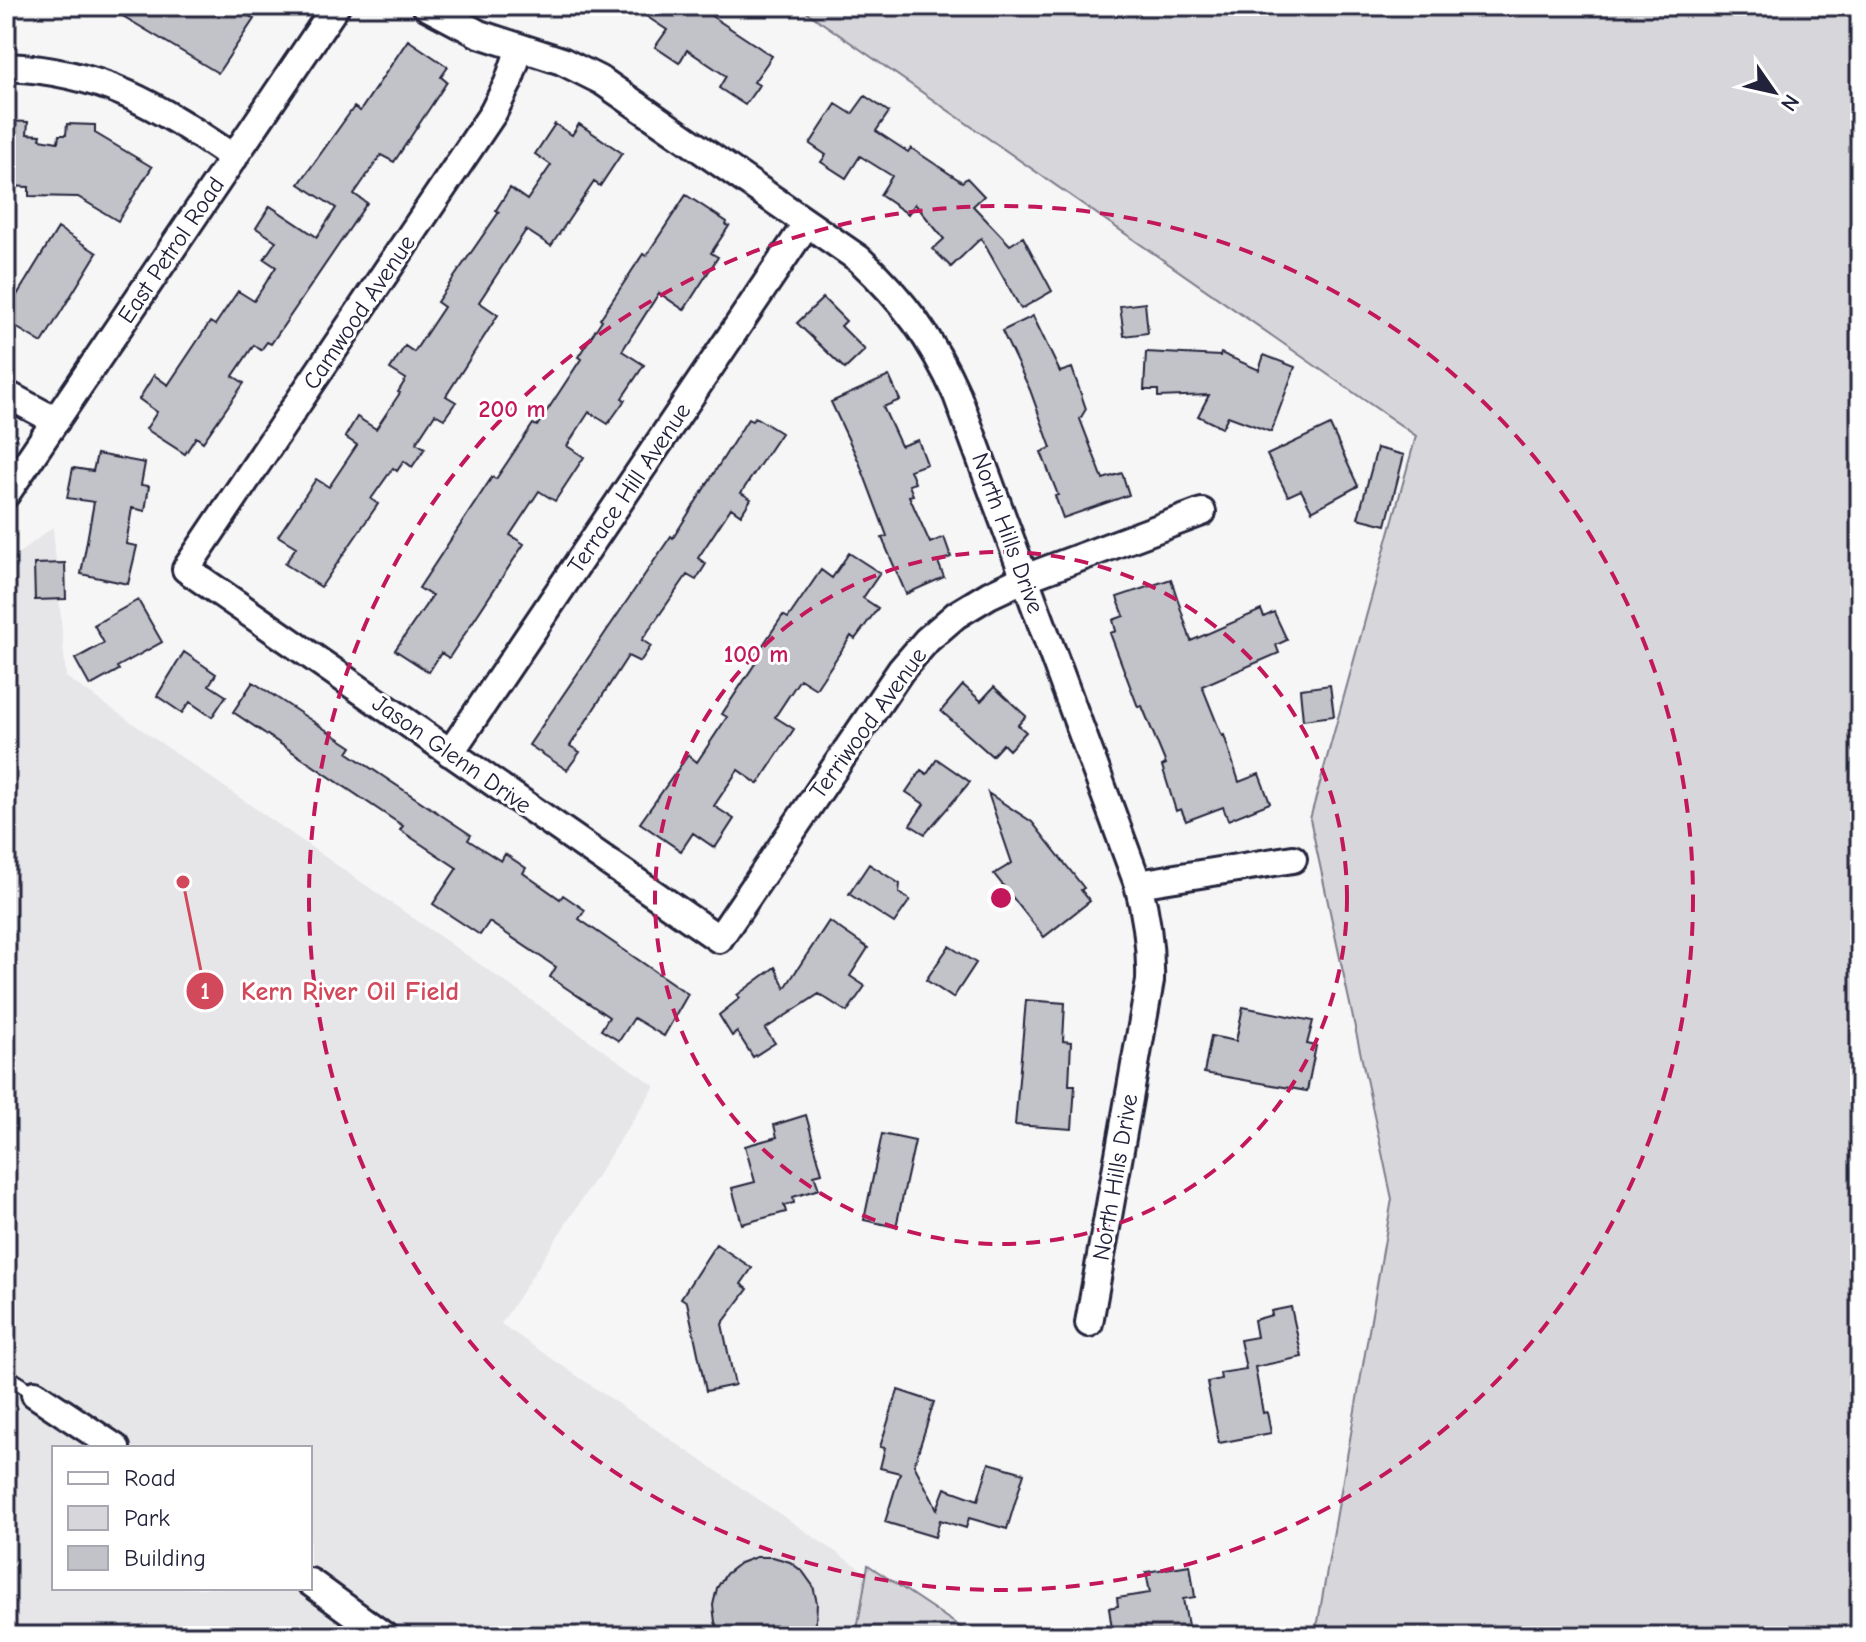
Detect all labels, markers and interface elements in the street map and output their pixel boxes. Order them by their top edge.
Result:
north arrow [1734,52,1814,132]
text: N [1775,89,1805,116]
street label: East Petrol Road [112,172,230,328]
street label: Camwood Avenue [297,230,421,394]
text: 200 m [478,395,546,423]
street label: Terrace Hill Avenue [562,397,696,579]
street label: North Hills Drive [966,449,1050,617]
text: 100 m [724,640,788,668]
street label: Terriwood Avenue [804,642,932,804]
street label: Jason Glenn Drive [367,689,537,819]
centre of rings [987,884,1015,912]
callout: Kern River Oil Field [185,966,475,1016]
text: 1 [200,977,210,1005]
text: Kern River Oil Field [241,977,459,1007]
street label: North Hills Drive [1087,1091,1143,1263]
legend [52,1446,312,1590]
text: Road [124,1464,176,1492]
text: Park [124,1504,170,1532]
text: Building [124,1544,206,1572]

